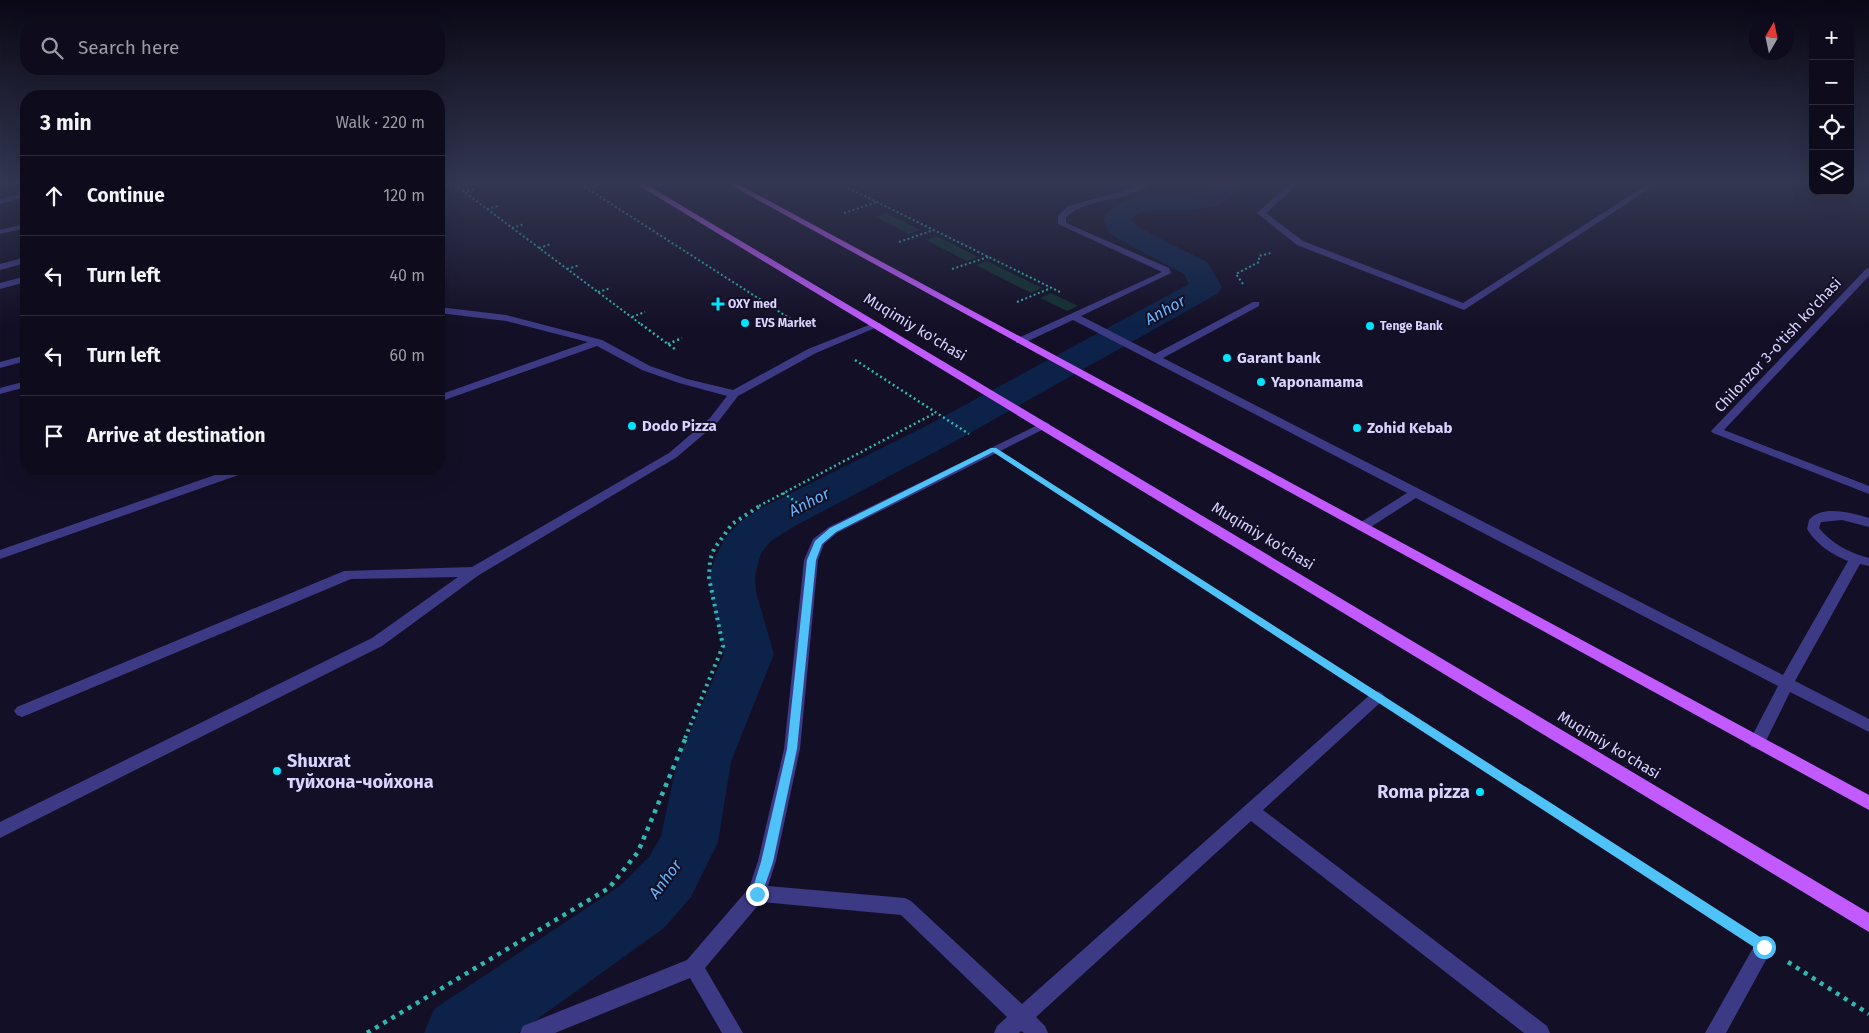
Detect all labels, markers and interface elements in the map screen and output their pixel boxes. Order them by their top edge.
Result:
north arrow [1749,15,1794,60]
map controls [1809,15,1854,195]
button: + [1809,15,1854,60]
search box [20,20,445,75]
icon: search [38,34,66,62]
text: Search here [78,36,179,59]
button: − [1809,60,1854,105]
button: locate [1809,105,1854,150]
text: 3 min [40,110,92,136]
text: Walk · 220 m [336,113,425,132]
button: layers [1809,150,1854,195]
icon: ahead [40,182,68,210]
text: Continue [87,184,165,207]
text: 120 m [383,186,425,205]
icon: left [40,262,68,290]
text: Turn left [87,264,161,287]
text: 40 m [390,266,425,285]
street label: Chilonzor 3-o'tish ko'chasi [1711,274,1845,416]
street label: Muqimiy ko'chasi [860,289,970,365]
water label: Anhor [1141,291,1189,329]
place label: OXY med [728,297,777,311]
marker: OXY med [712,298,724,310]
place label: EVS Market [755,316,817,330]
marker: EVS Market [739,317,751,329]
place label: Tenge Bank [1380,319,1443,333]
marker: Tenge Bank [1364,320,1376,332]
icon: left [40,342,68,370]
text: Turn left [87,344,161,367]
text: 60 m [390,346,425,365]
place label: Garant bank [1237,349,1321,367]
marker: Garant bank [1221,352,1233,364]
place label: Yaponamama [1270,373,1363,391]
marker: Yaponamama [1255,376,1267,388]
place label: Dodo Pizza [642,417,717,435]
place label: Zohid Kebab [1367,419,1453,437]
marker: Dodo Pizza [626,420,638,432]
icon: arrive [40,422,68,450]
marker: Zohid Kebab [1351,422,1363,434]
text: Arrive at destination [87,424,266,447]
water label: Anhor [785,483,833,521]
street label: Muqimiy ko'chasi [1208,498,1318,574]
street label: Muqimiy ko'chasi [1554,707,1664,783]
place label: Shuxrat туйхона-чойхона [287,750,434,793]
marker: Shuxrat туйхона-чойхона [271,765,283,777]
place label: Roma pizza [1377,781,1470,803]
marker: Roma pizza [1474,786,1486,798]
water label: Anhor [644,855,686,903]
route end [746,883,769,906]
route start [1753,936,1776,959]

